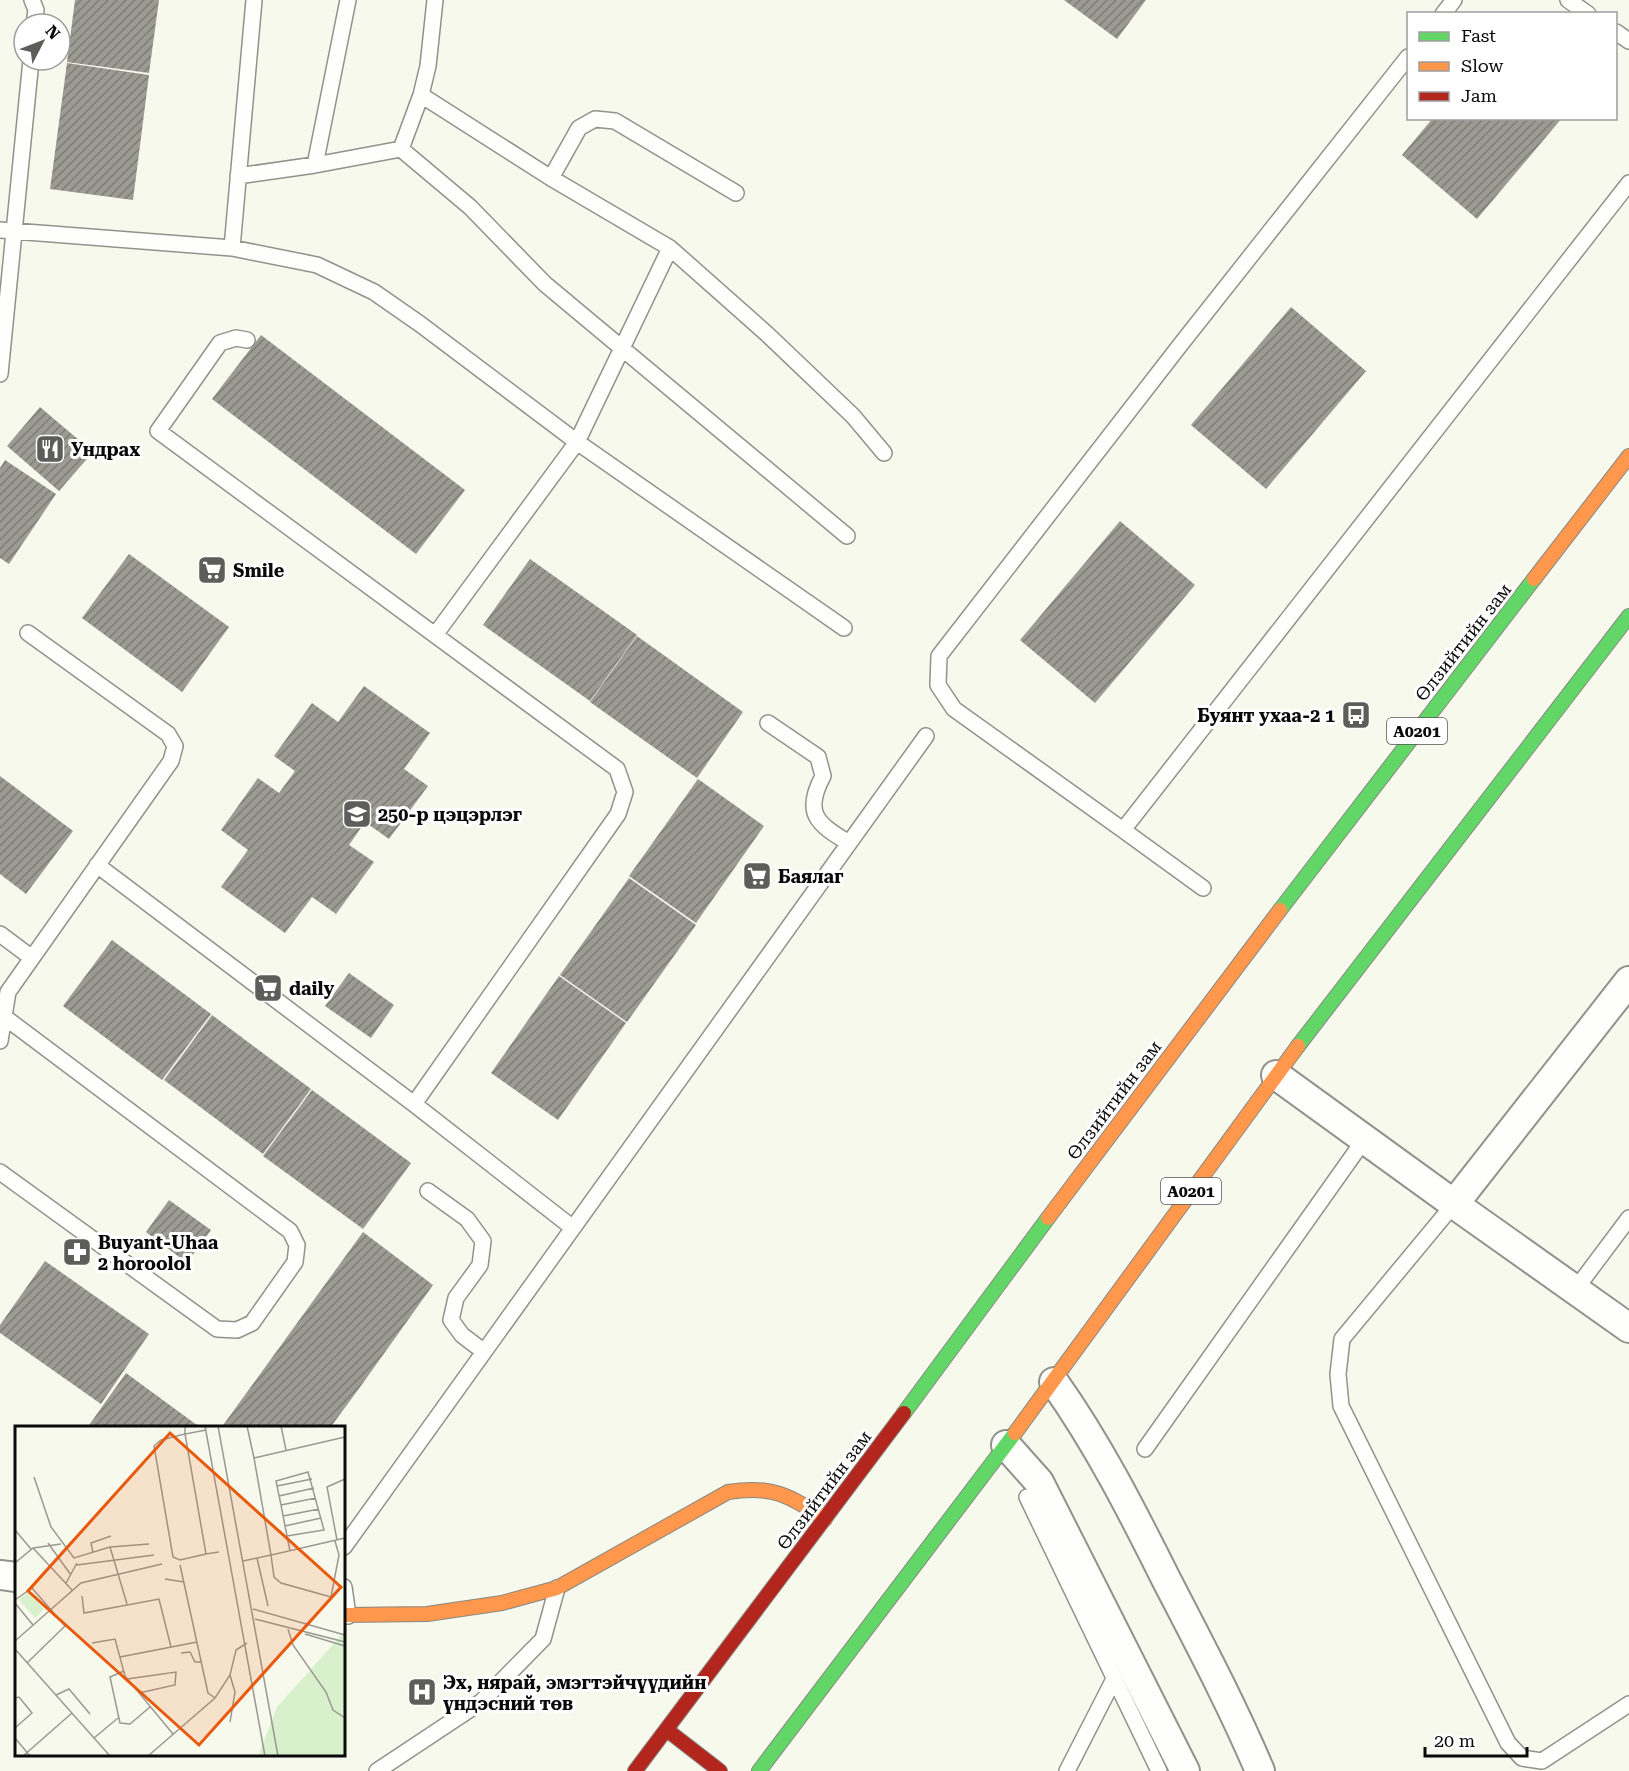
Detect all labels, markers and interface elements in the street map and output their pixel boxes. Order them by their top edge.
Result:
north arrow [12,12,72,72]
legend [1407,12,1617,120]
text: N [42,21,64,43]
text: Fast [1461,25,1496,46]
text: Slow [1461,55,1503,76]
text: Jam [1461,85,1497,106]
restaurant icon: Ундрах [34,433,66,465]
place label: Ундрах [71,439,140,460]
supermarket icon: Smile [196,554,228,586]
place label: Smile [233,560,285,581]
street label: Өлзийтийн зам [1411,579,1515,705]
bus stop icon: Буянт ухаа-2 1 [1340,699,1372,731]
place label: Буянт ухаа-2 1 [1197,705,1335,726]
road number: A0201 [1387,718,1447,744]
school or university icon: 250-р цэцэрлэг [341,798,373,830]
place label: 250-р цэцэрлэг [378,804,522,825]
supermarket icon: Баялаг [741,860,773,892]
place label: Баялаг [778,866,843,887]
supermarket icon: daily [252,972,284,1004]
place label: daily [289,978,334,999]
street label: Өлзийтийн зам [1062,1036,1166,1164]
road number: A0201 [1161,1178,1221,1204]
place label: Buyant-Uhaa 2 horoolol [98,1232,219,1274]
pharmacy icon: Buyant-Uhaa 2 horoolol [61,1236,93,1268]
inset map [15,1426,345,1756]
street label: Өлзийтийн зам [772,1426,876,1554]
place label: Эх, нярай, эмэгтэйчүүдийн үндэсний төв [443,1672,706,1714]
hospital icon: Эх, нярай, эмэгтэйчүүдийн үндэсний төв [406,1676,438,1708]
scale bar [1425,1720,1527,1758]
text: 20 m [1434,1730,1475,1751]

